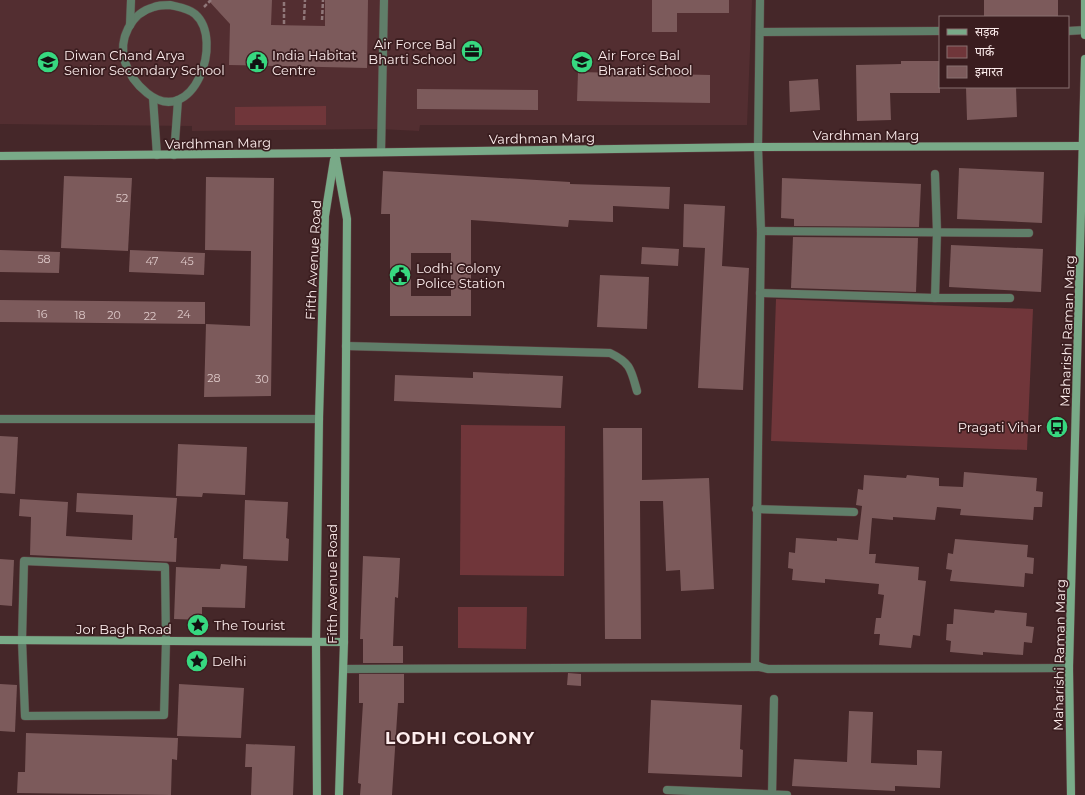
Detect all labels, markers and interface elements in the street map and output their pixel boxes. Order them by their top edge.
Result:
legend [939,16,1069,88]
text: सड़क [975,24,1000,39]
place label: Air Force Bal Bharti School [368,36,456,67]
office icon: Air Force Bal Bharti School [459,38,485,64]
text: पार्क [975,44,995,59]
place label: Diwan Chand Arya Senior Secondary School [64,47,225,78]
place label: India Habitat Centre [272,47,357,78]
place label: Air Force Bal Bharati School [598,47,693,78]
school or university icon: Diwan Chand Arya Senior Secondary School [35,49,61,75]
public building icon: India Habitat Centre [244,49,270,75]
school or university icon: Air Force Bal Bharati School [569,49,595,75]
text: इमारत [975,64,1004,79]
street label: Vardhman Marg [813,127,919,143]
street label: Vardhman Marg [489,129,595,147]
street label: Vardhman Marg [165,134,271,152]
house number: 52 [116,191,128,205]
street label: Fifth Avenue Road [302,200,324,320]
house number: 58 [37,252,51,266]
house number: 47 [145,254,159,268]
house number: 45 [180,254,194,268]
street label: Maharishi Raman Marg [1056,255,1078,407]
place label: Lodhi Colony Police Station [416,260,505,291]
public building icon: Lodhi Colony Police Station [387,262,413,288]
house number: 16 [37,307,48,321]
house number: 24 [177,307,191,321]
house number: 18 [75,308,86,322]
house number: 20 [107,308,121,322]
house number: 22 [144,309,156,323]
house number: 28 [207,371,221,385]
house number: 30 [255,372,269,386]
bus stop icon: Pragati Vihar [1044,414,1070,440]
place label: Pragati Vihar [958,419,1042,435]
street label: Fifth Avenue Road [324,524,340,644]
street label: Maharishi Raman Marg [1050,579,1068,731]
place icon: The Tourist [185,612,211,638]
place label: The Tourist [214,617,285,633]
street label: Jor Bagh Road [75,621,172,637]
place icon: Delhi [184,648,210,674]
place label: Delhi [212,653,246,669]
district label: LODHI COLONY [385,728,535,748]

